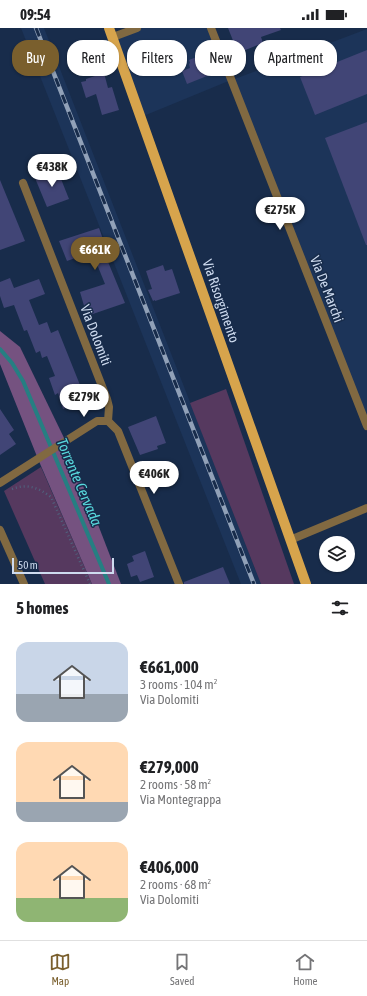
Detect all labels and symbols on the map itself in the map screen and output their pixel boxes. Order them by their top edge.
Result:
pin: €438K [24,154,80,188]
pin: €275K [252,197,308,231]
pin: €661K [67,237,123,271]
street label: Via De Marchi [307,254,347,324]
street label: Via Risorgimento [199,257,243,345]
street label: Via Dolomiti [77,302,115,368]
pin: €279K [56,384,112,418]
water label: Torrente Cervada [53,436,106,528]
pin: €406K [126,461,182,495]
scale bar [12,556,114,575]

